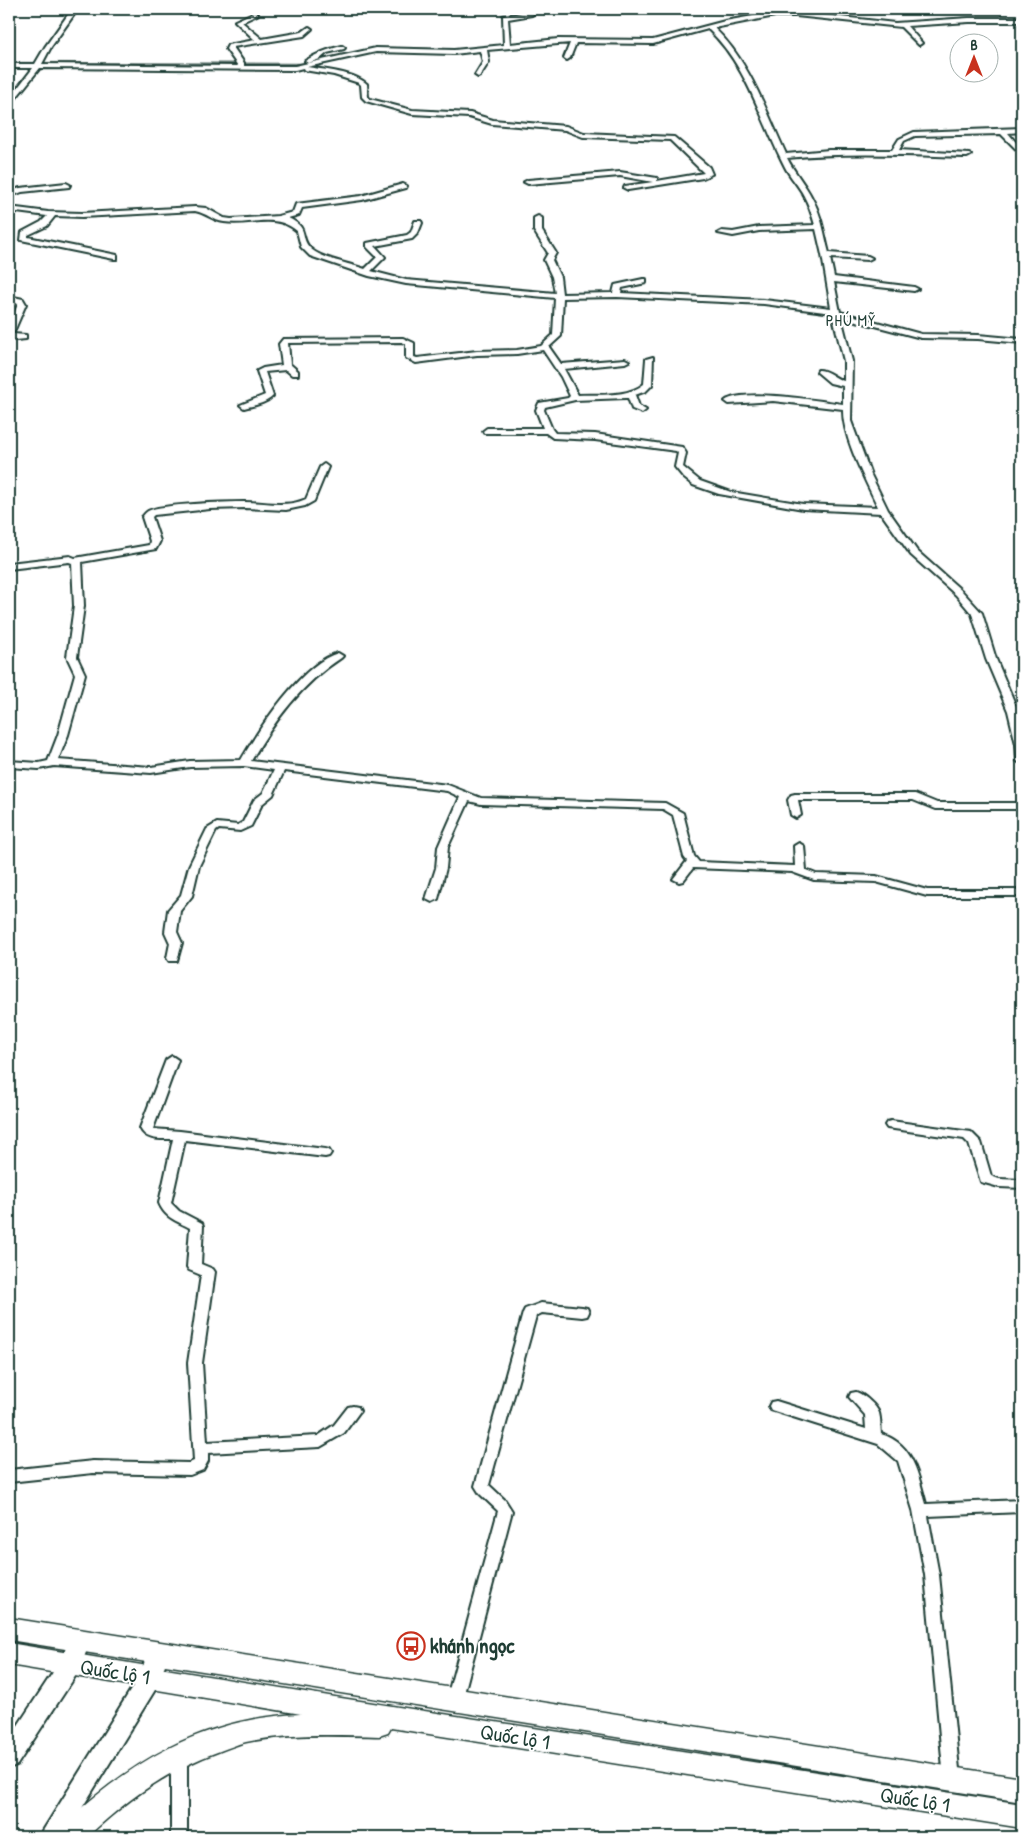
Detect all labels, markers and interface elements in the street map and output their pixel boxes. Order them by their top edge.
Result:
north arrow [948,32,998,82]
text: B [970,35,978,54]
district label: PHÚ MỸ [826,309,876,331]
bus stop icon: khánh ngọc [396,1631,426,1661]
place label: khánh ngọc [430,1631,515,1661]
street label: Quốc lộ 1 [78,1652,152,1691]
street label: Quốc lộ 1 [478,1717,552,1756]
street label: Quốc lộ 1 [878,1780,952,1819]

